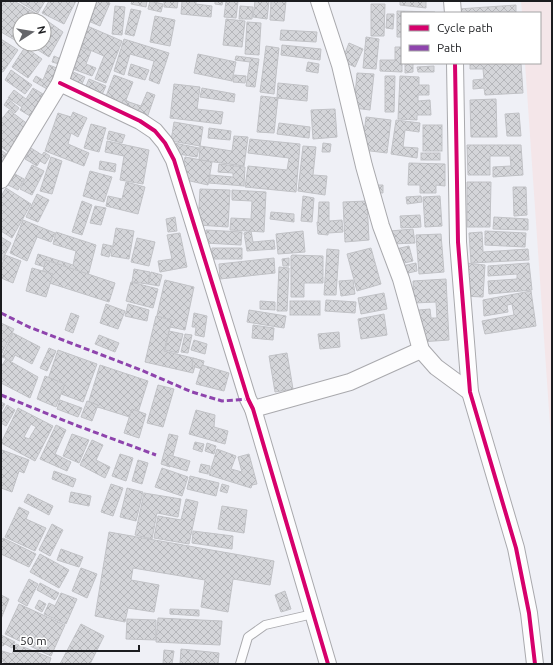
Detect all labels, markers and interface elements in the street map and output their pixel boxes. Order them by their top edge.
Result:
north arrow [12,12,52,52]
legend [401,12,541,64]
text: Cycle path [437,21,493,34]
text: N [35,25,49,35]
text: Path [437,41,462,54]
scale bar [14,627,139,653]
text: 50 m [20,634,47,647]

